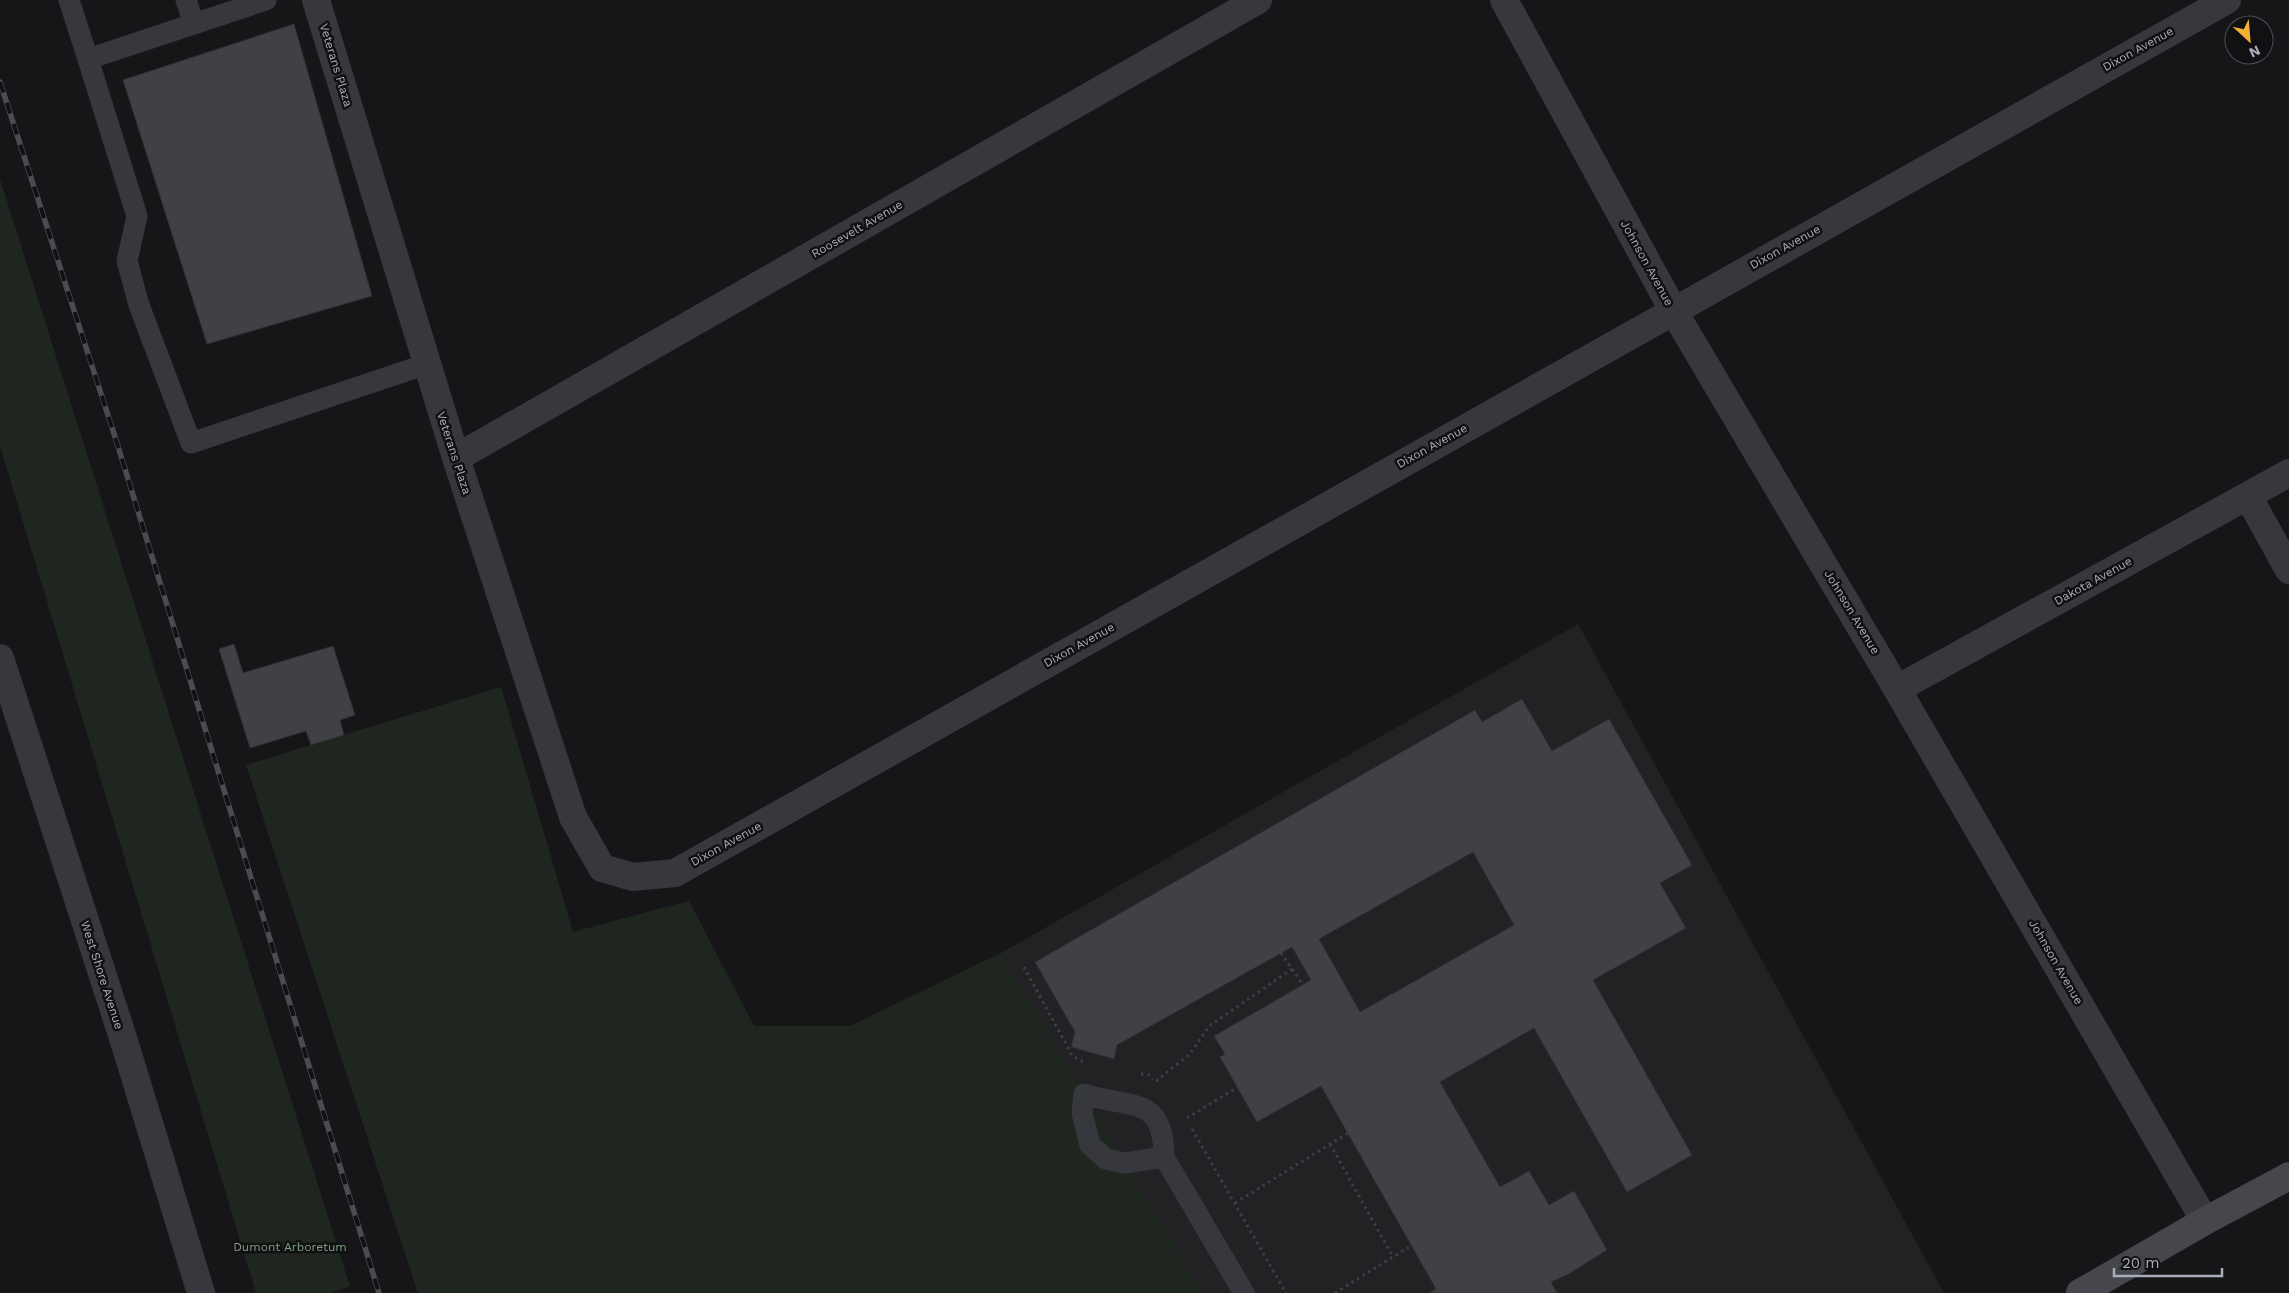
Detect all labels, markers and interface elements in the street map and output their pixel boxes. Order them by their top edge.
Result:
north arrow [2224,15,2274,65]
street label: Veterans Plaza [317,22,355,108]
street label: Dixon Avenue [2100,24,2176,74]
text: N [2247,42,2263,61]
street label: Roosevelt Avenue [809,197,905,261]
street label: Johnson Avenue [1618,218,1676,308]
street label: Dixon Avenue [1747,222,1823,272]
street label: Veterans Plaza [434,410,474,496]
street label: Dixon Avenue [1394,421,1470,471]
street label: Dakota Avenue [2052,554,2134,608]
street label: Johnson Avenue [1821,567,1883,657]
street label: Dixon Avenue [1041,620,1117,670]
street label: Dixon Avenue [688,819,764,869]
street label: Johnson Avenue [2026,917,2086,1007]
street label: West Shore Avenue [78,919,126,1031]
park label: Dumont Arboretum [233,1240,347,1254]
scale bar [2114,1246,2222,1278]
text: 20 m [2122,1254,2160,1272]

